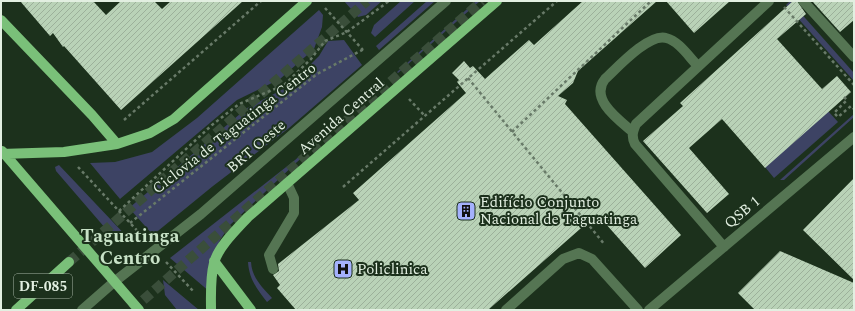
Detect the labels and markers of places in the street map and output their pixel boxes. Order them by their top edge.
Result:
place label: Edifício Conjunto Nacional de Taguatinga [480,191,638,231]
building icon: Edifício Conjunto Nacional de Taguatinga [455,200,477,222]
hospital icon: Policlinica [332,258,354,280]
place label: Policlinica [357,258,428,281]

